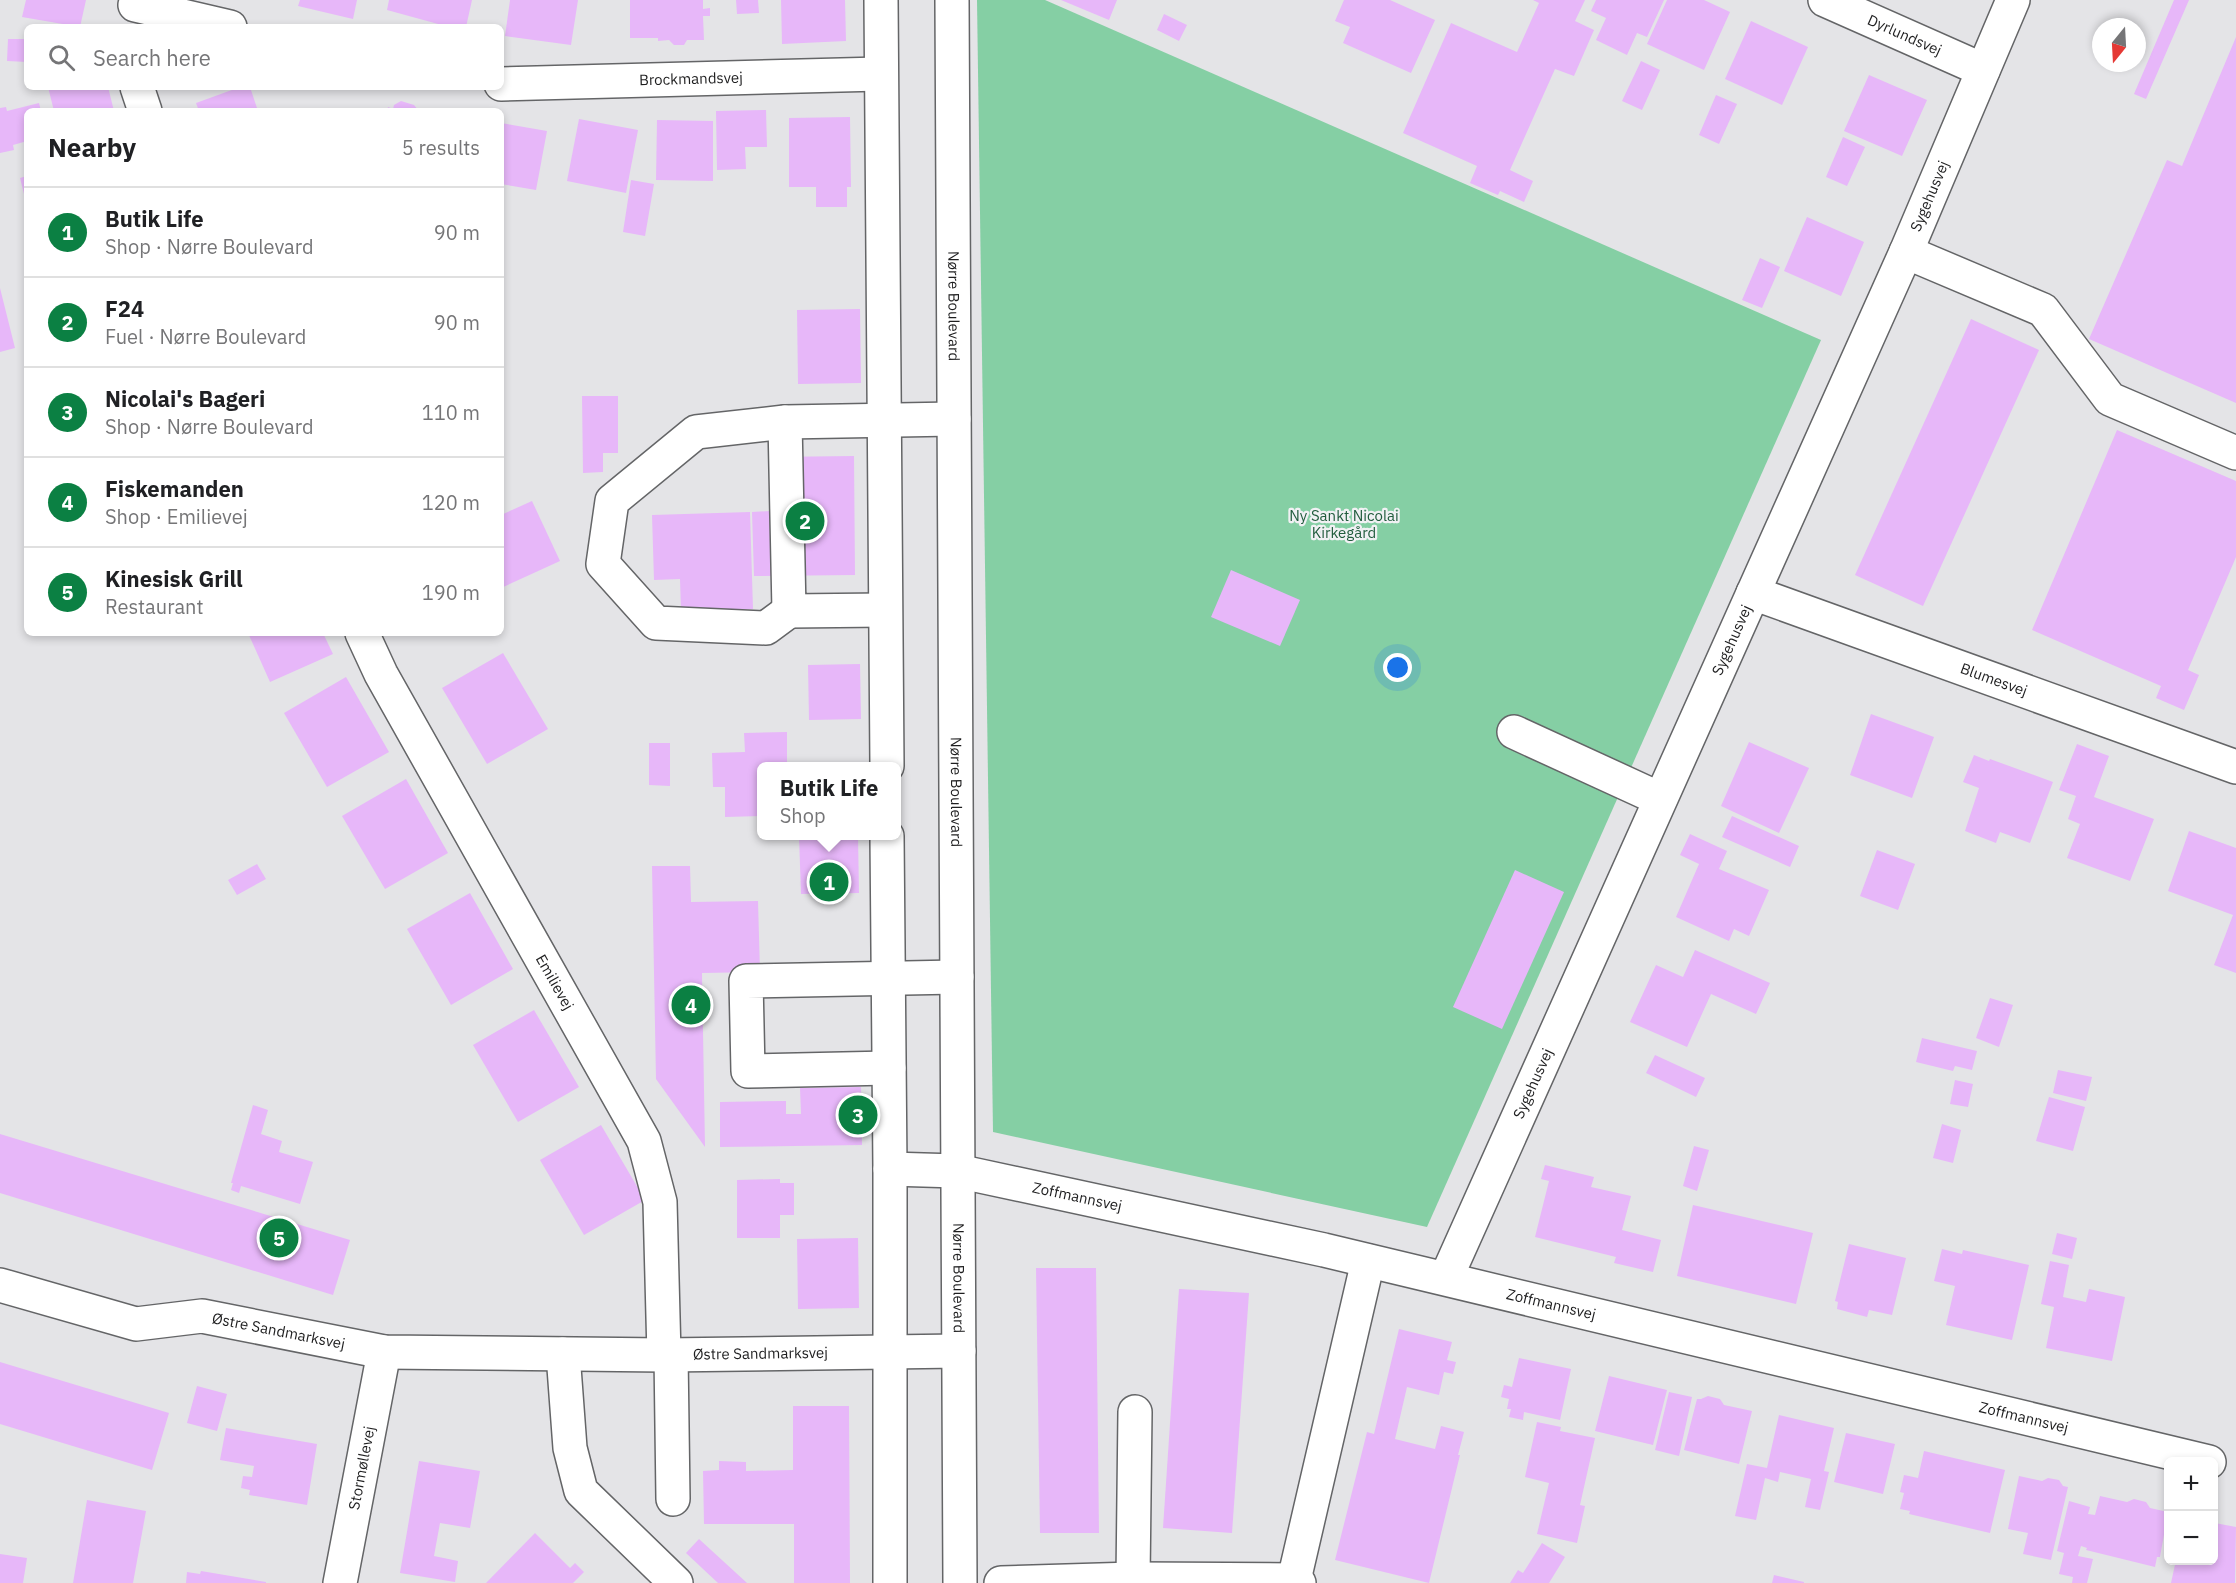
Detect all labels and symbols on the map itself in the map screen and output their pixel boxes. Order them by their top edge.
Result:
street label: Dyrlundsvej [1865,10,1945,60]
north arrow [2092,18,2146,72]
street label: Brockmandsvej [639,68,743,89]
street label: Sygehusvej [1906,158,1953,234]
street label: Nørre Boulevard [944,251,964,361]
pin: 2 [786,498,824,544]
park label: Ny Sankt Nicolai Kirkegård [1289,506,1399,542]
street label: Sygehusvej [1707,602,1756,678]
your location [1383,653,1412,682]
street label: Blumesvej [1958,658,2030,700]
street label: Nørre Boulevard [947,737,966,847]
pin: 1 [810,860,848,904]
street label: Emilievej [532,951,578,1013]
pin: 4 [672,982,710,1028]
street label: Sygehusvej [1509,1045,1557,1122]
pin: 3 [838,1092,878,1138]
street label: Zoffmannsvej [1031,1177,1124,1215]
pin: 5 [260,1216,298,1260]
street label: Nørre Boulevard [949,1223,969,1333]
street label: Zoffmannsvej [1505,1284,1598,1324]
street label: Østre Sandmarksvej [211,1308,347,1353]
street label: Østre Sandmarksvej [693,1343,828,1364]
street label: Zoffmannsvej [1977,1397,2070,1437]
street label: Stormøllevej [344,1424,379,1512]

